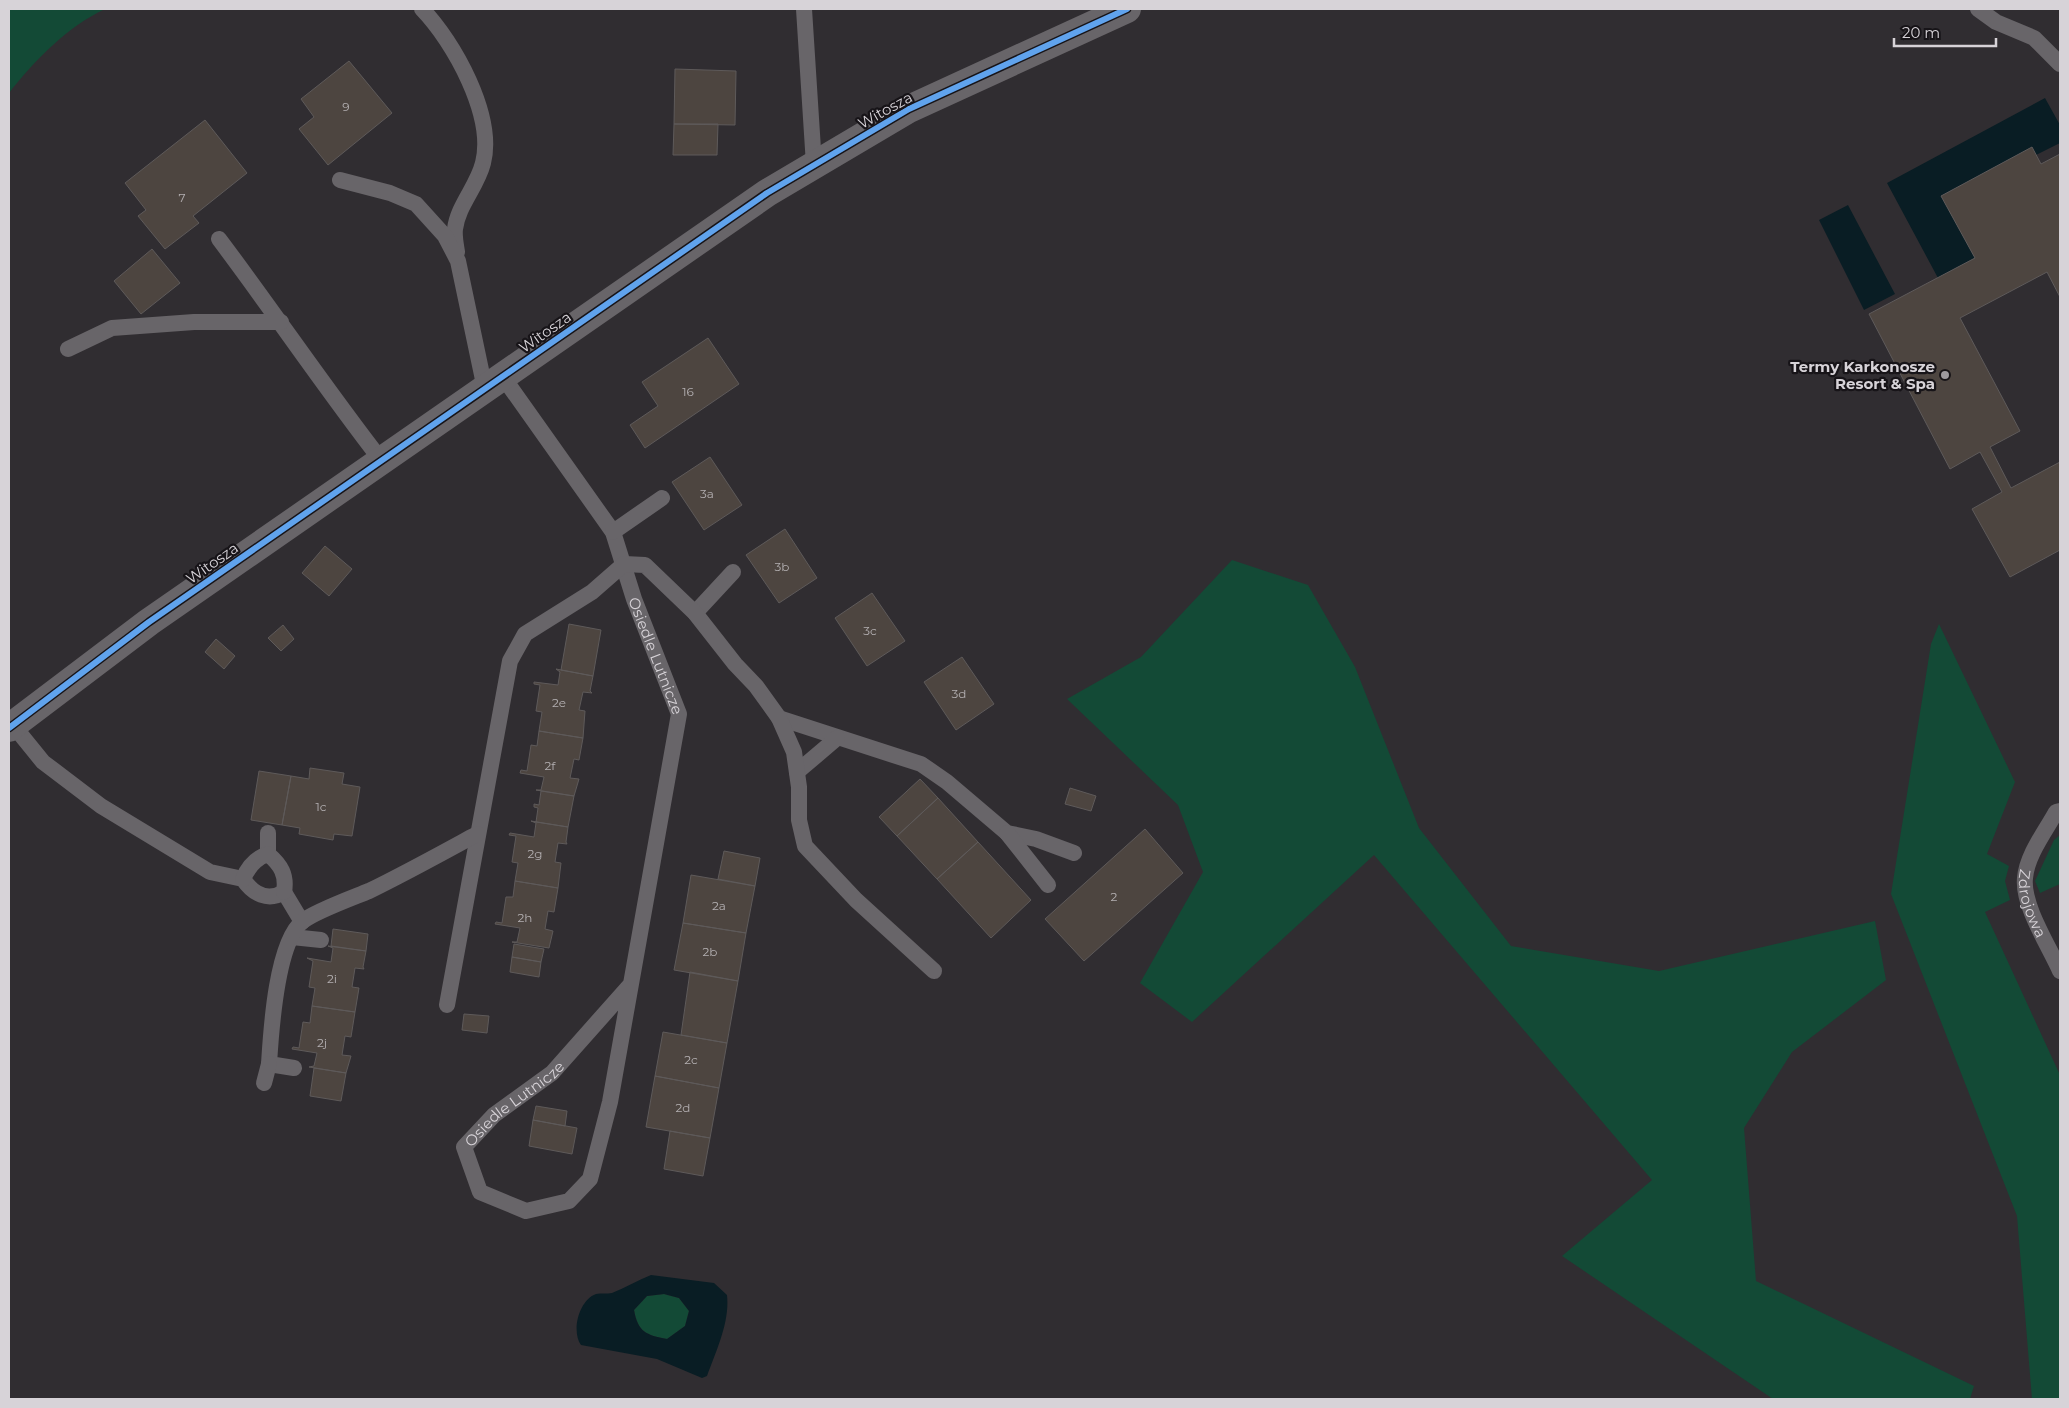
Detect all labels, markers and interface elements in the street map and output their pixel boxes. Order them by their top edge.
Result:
scale bar [1894,15,1996,47]
text: 20 m [1902,23,1940,42]
street label: Witosza [854,87,916,133]
house number: 9 [342,99,350,114]
house number: 7 [178,190,186,205]
street label: Witosza [515,307,575,357]
place label: Termy Karkonosze Resort & Spa [1790,357,1935,393]
marker: Termy Karkonosze Resort & Spa [1939,369,1951,381]
house number: 16 [682,384,694,399]
house number: 3a [700,486,714,501]
street label: Witosza [182,538,242,588]
house number: 3b [775,559,789,574]
street label: Osiedle Lutnicze [625,594,688,717]
house number: 3c [863,623,877,638]
house number: 3d [952,686,966,701]
house number: 2e [552,695,566,710]
house number: 2f [545,758,556,773]
house number: 1c [315,799,327,814]
house number: 2g [528,846,542,861]
street label: Zdrojowa [2015,868,2051,940]
house number: 2 [1111,889,1118,904]
house number: 2a [712,898,726,913]
house number: 2h [518,910,532,925]
house number: 2b [703,944,717,959]
house number: 2i [327,971,337,986]
house number: 2j [317,1035,327,1050]
house number: 2c [684,1052,698,1067]
street label: Osiedle Lutnicze [460,1057,568,1150]
house number: 2d [676,1100,690,1115]

